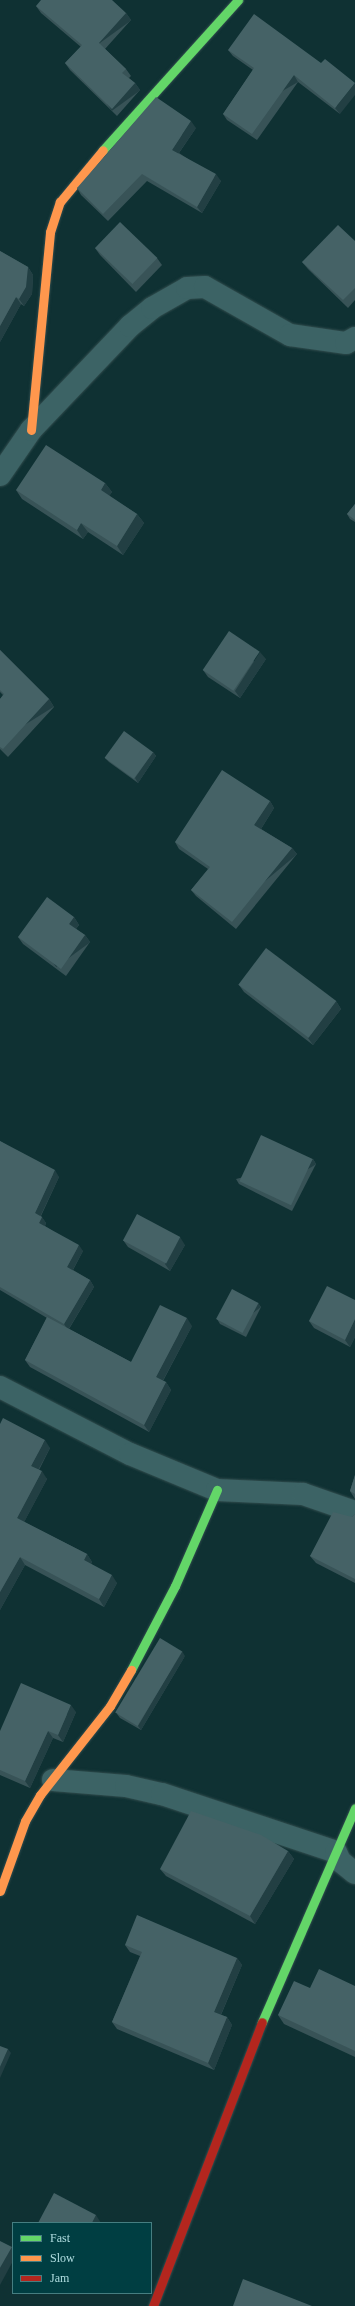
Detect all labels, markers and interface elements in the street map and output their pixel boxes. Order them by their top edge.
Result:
legend [12,2222,152,2294]
text: Fast [50,2231,70,2245]
text: Slow [50,2251,75,2265]
text: Jam [50,2271,69,2285]

